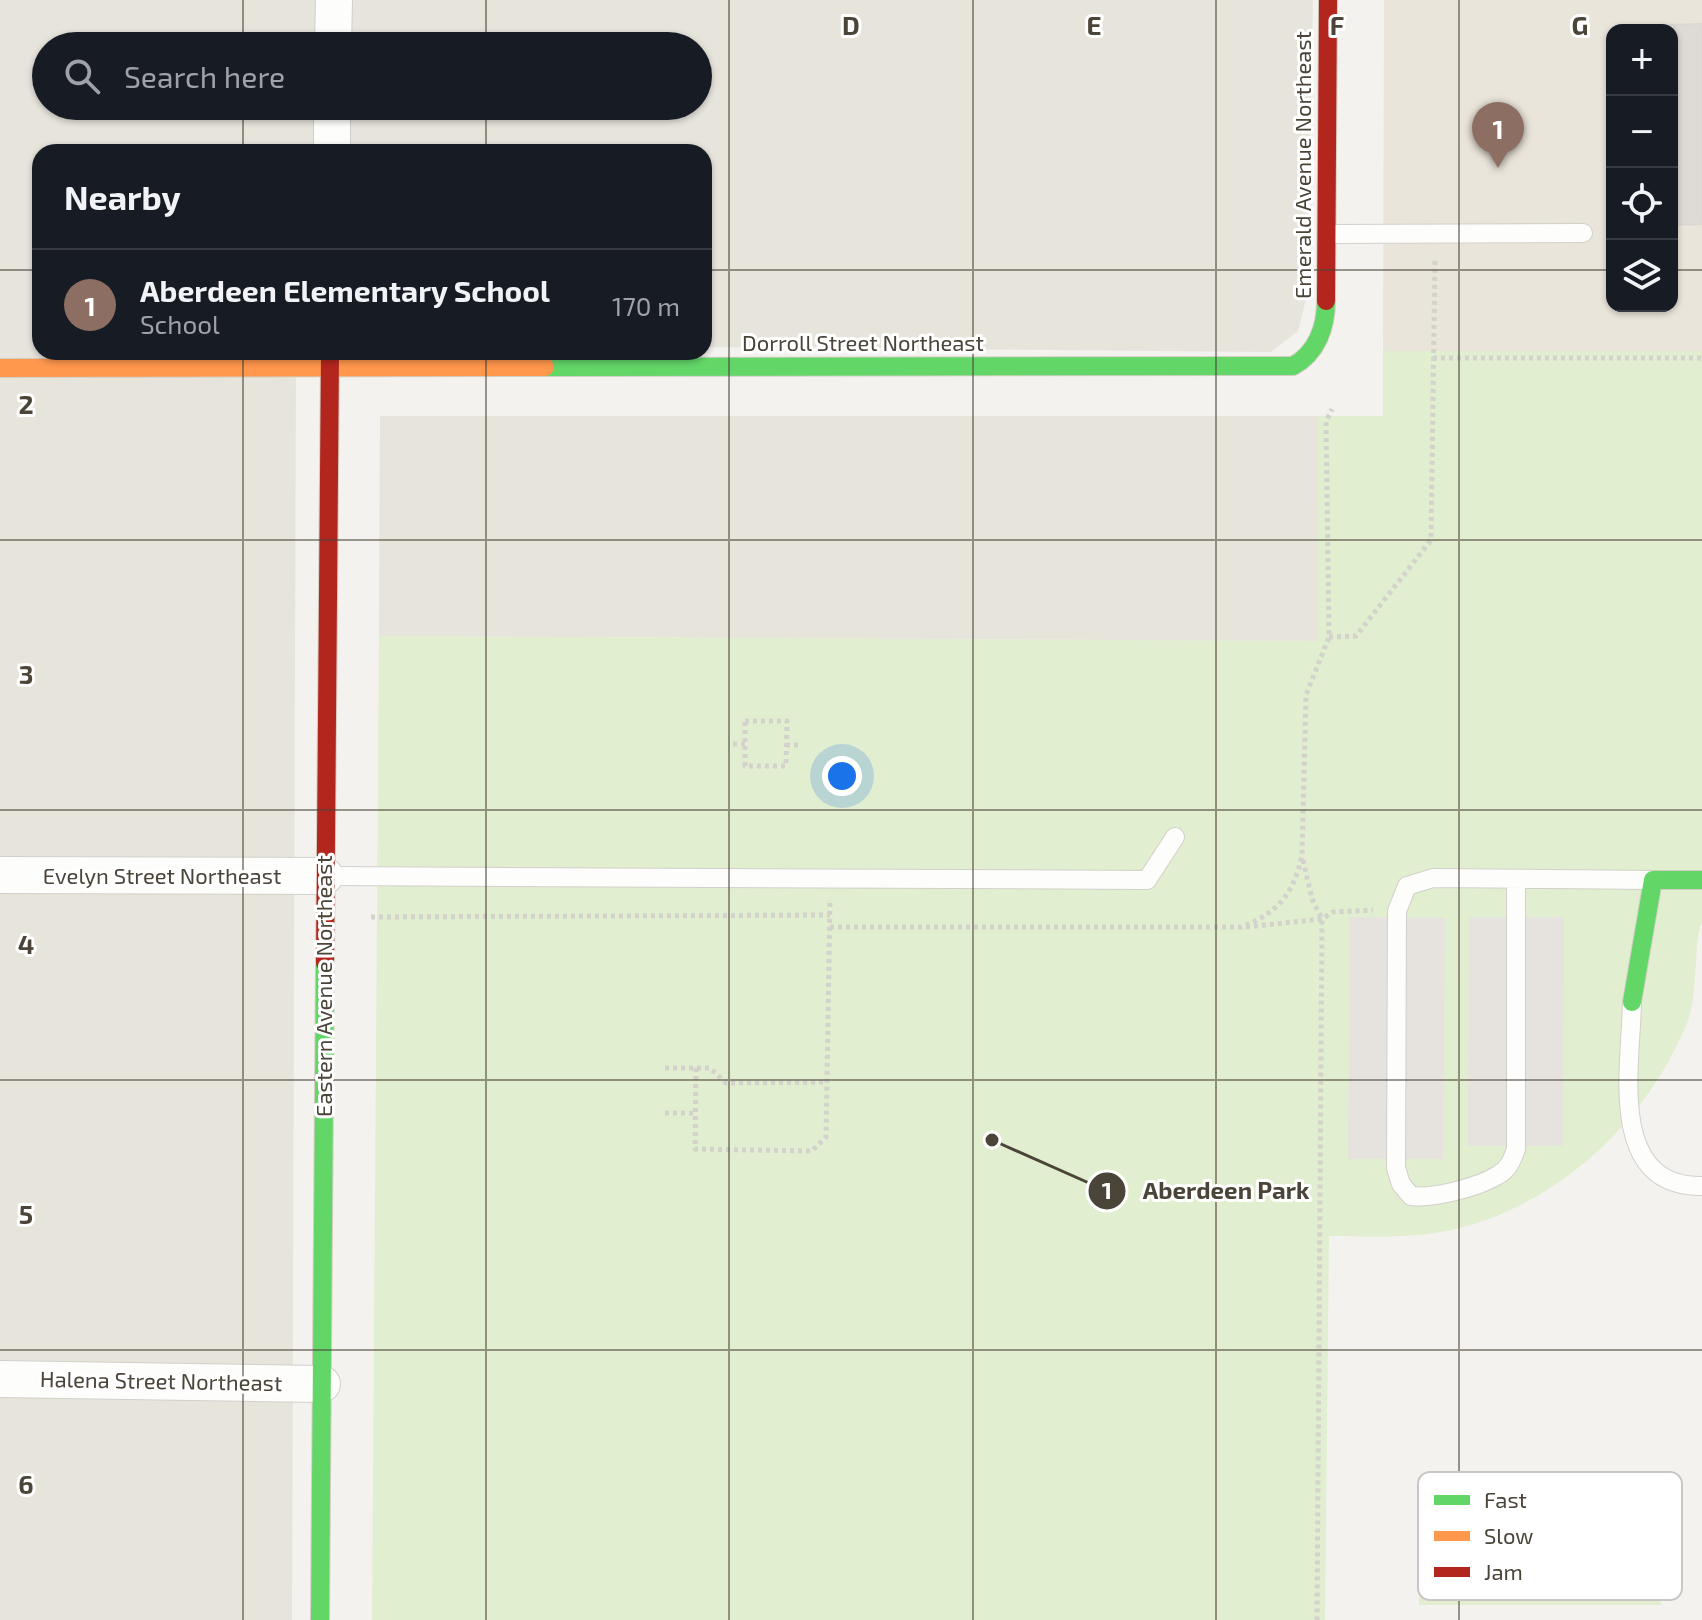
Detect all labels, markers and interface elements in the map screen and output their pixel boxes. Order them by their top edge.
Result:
text: D [842,9,860,40]
text: E [1086,9,1102,40]
text: F [1330,9,1344,40]
text: G [1572,9,1588,40]
map controls [1606,24,1678,312]
button: + [1606,24,1678,96]
street label: Emerald Avenue Northeast [1289,31,1315,299]
search box [32,32,712,120]
icon: search [60,54,104,98]
text: Search here [124,58,285,94]
button: − [1606,96,1678,168]
pin: 1 [1472,102,1524,168]
button: locate [1606,168,1678,240]
text: Nearby [64,176,181,217]
button: layers [1606,240,1678,312]
text: Aberdeen Elementary School [140,272,550,308]
text: 1 [84,290,96,321]
text: 170 m [612,290,680,321]
text: School [140,308,220,339]
street label: Dorroll Street Northeast [742,329,984,355]
text: 2 [18,388,34,419]
text: 3 [19,658,33,689]
your location [822,756,862,796]
street label: Eastern Avenue Northeast [310,855,336,1117]
street label: Evelyn Street Northeast [43,862,281,888]
text: 4 [18,928,34,959]
callout: Aberdeen Park [1087,1167,1325,1215]
text: 1 [1102,1175,1112,1204]
text: Aberdeen Park [1143,1175,1310,1204]
text: 5 [19,1198,33,1229]
street label: Halena Street Northeast [40,1365,282,1395]
text: 6 [18,1468,34,1499]
legend [1418,1472,1682,1600]
text: Fast [1484,1486,1527,1512]
text: Slow [1484,1522,1533,1548]
text: Jam [1484,1558,1523,1584]

